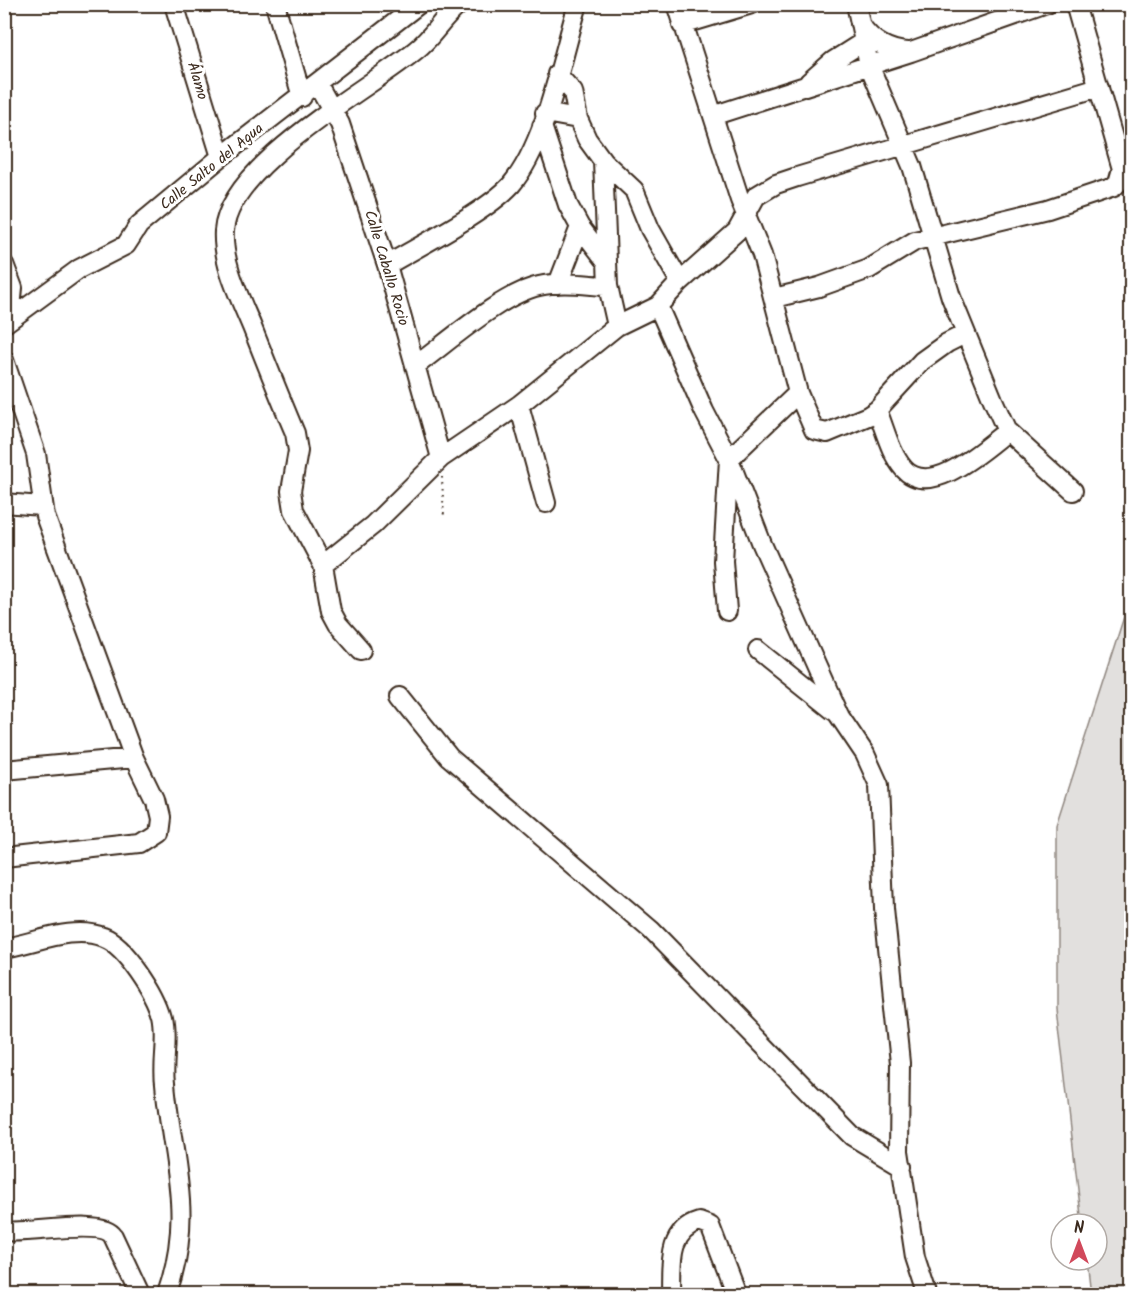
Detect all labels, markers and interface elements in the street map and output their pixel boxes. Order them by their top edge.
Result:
street label: Álamo [180,59,214,103]
street label: Calle Salto del Agua [155,117,269,217]
street label: Calle Caballo Rocio [357,207,415,329]
north arrow [1049,1212,1109,1272]
text: N [1074,1216,1084,1241]

